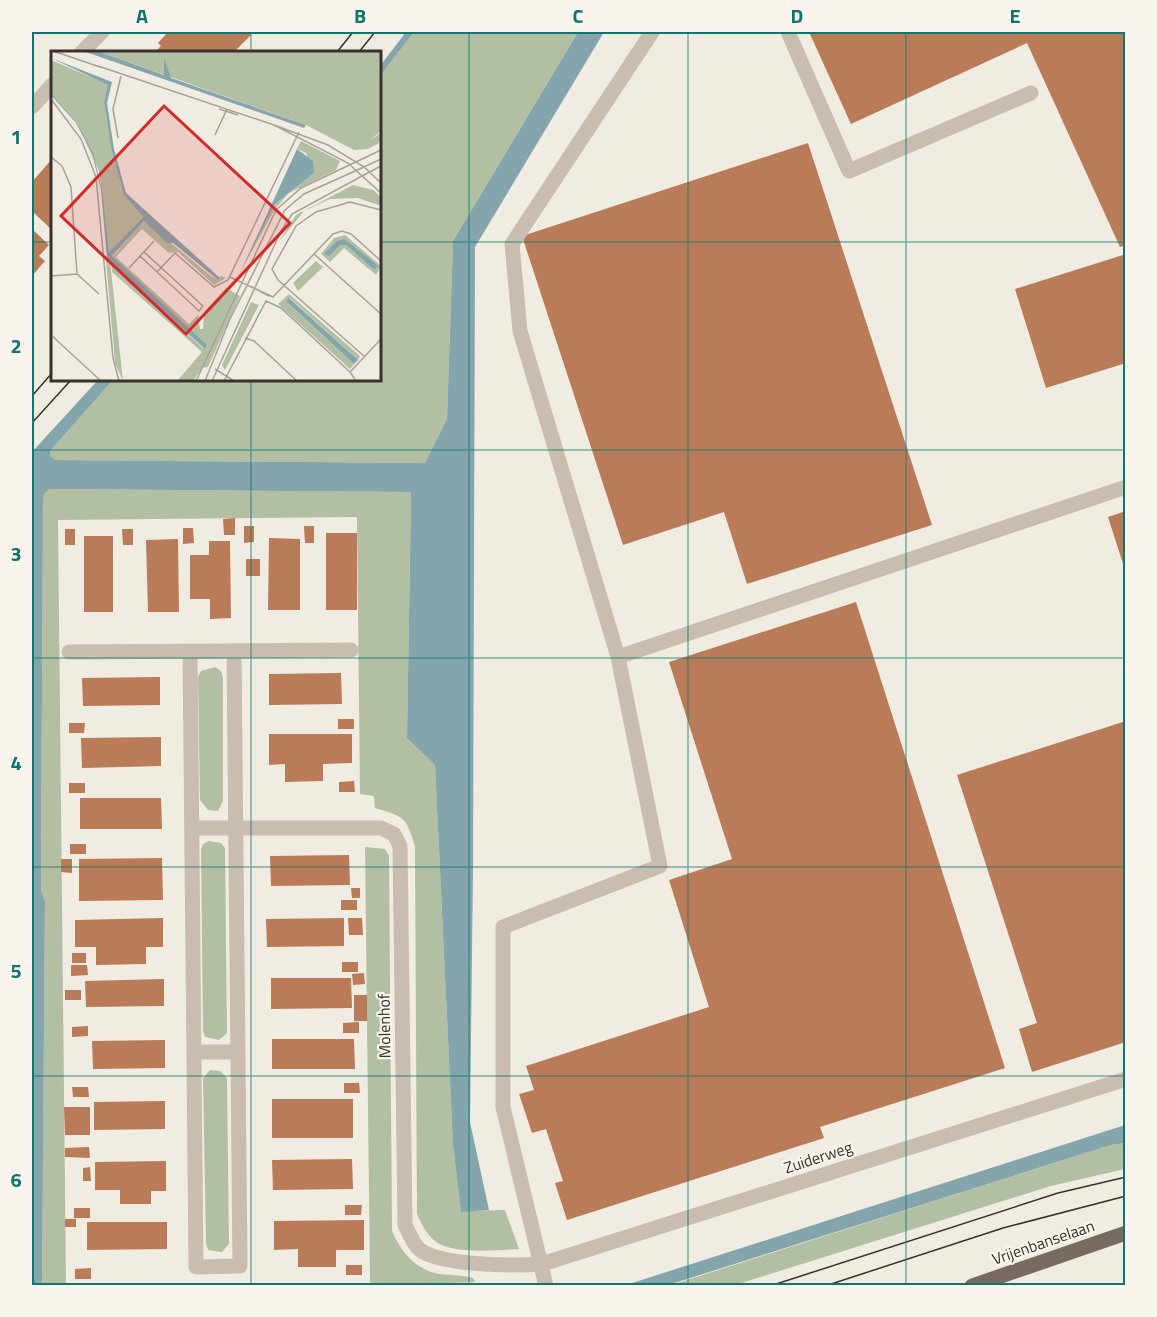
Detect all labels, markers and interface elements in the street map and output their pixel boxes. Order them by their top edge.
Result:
text: A [136,0,148,31]
text: B [354,0,366,31]
text: C [573,0,584,31]
text: D [791,0,803,31]
text: E [1009,0,1021,31]
inset map [51,51,381,381]
text: 1 [10,121,22,152]
text: 2 [10,330,22,361]
text: 3 [10,538,22,569]
text: 4 [10,747,22,778]
text: 5 [10,955,22,986]
street label: Molenhof [371,993,397,1058]
street label: Zuiderweg [781,1135,855,1179]
text: 6 [10,1164,22,1195]
street label: Vrijenbanselaan [989,1213,1097,1271]

